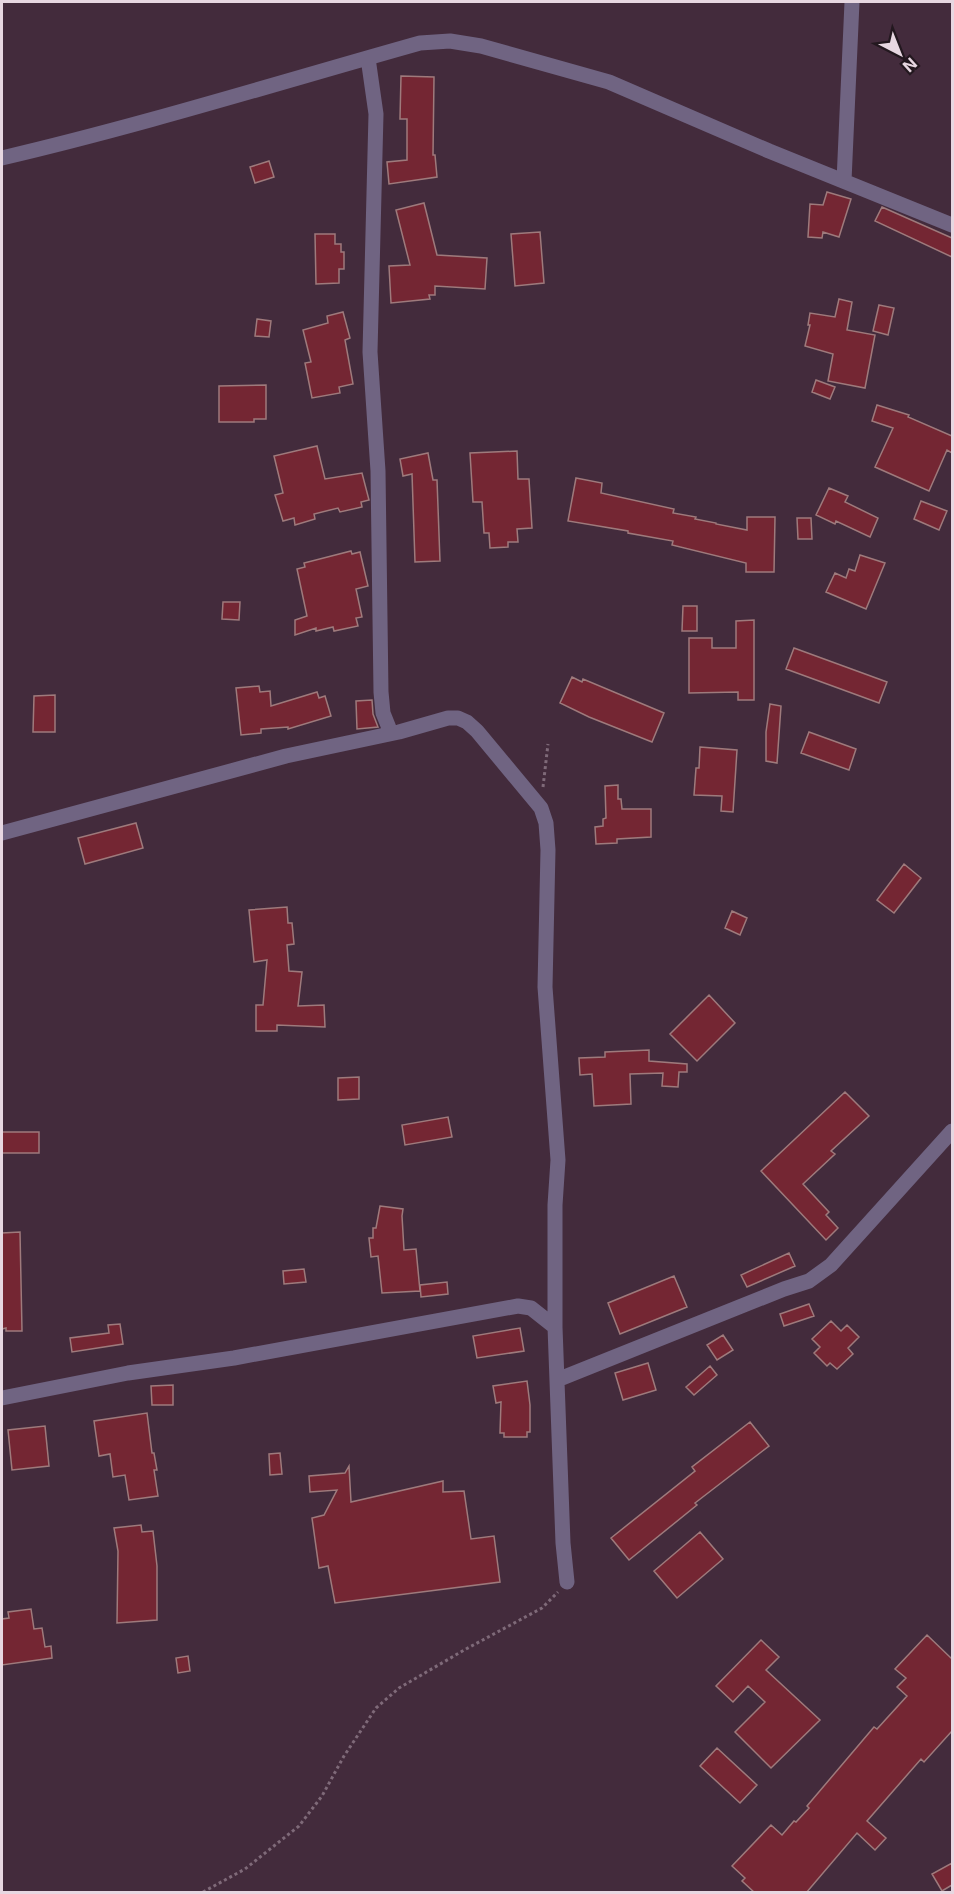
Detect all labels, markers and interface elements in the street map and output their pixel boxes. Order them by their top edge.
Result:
north arrow [870,24,930,84]
text: N [899,54,921,77]

